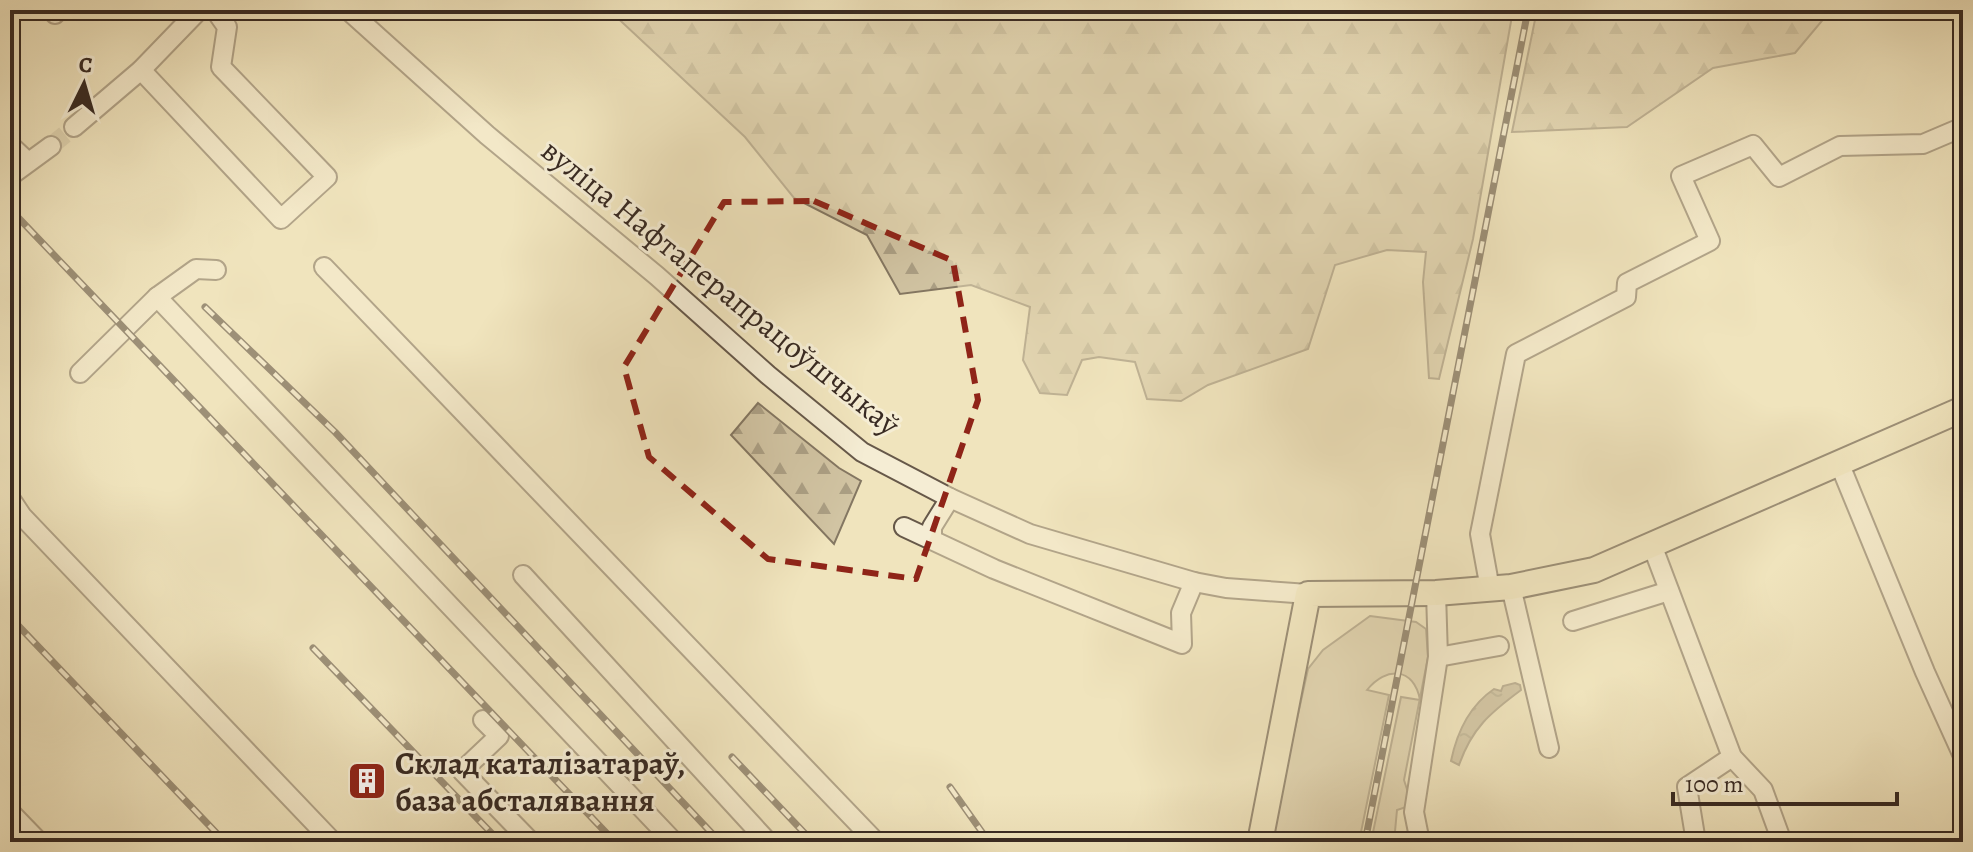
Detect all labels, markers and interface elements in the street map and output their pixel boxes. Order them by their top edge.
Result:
north arrow [44,44,124,124]
text: С [78,50,94,81]
street label: вуліца Нафтаперапрацоўшчыкаў [532,128,910,446]
place label: Склад каталізатараў, база абсталявання [395,741,685,822]
scale bar [1673,756,1897,806]
building icon: Склад каталізатараў, база абсталявання [346,760,388,802]
text: 100 m [1685,768,1744,800]

